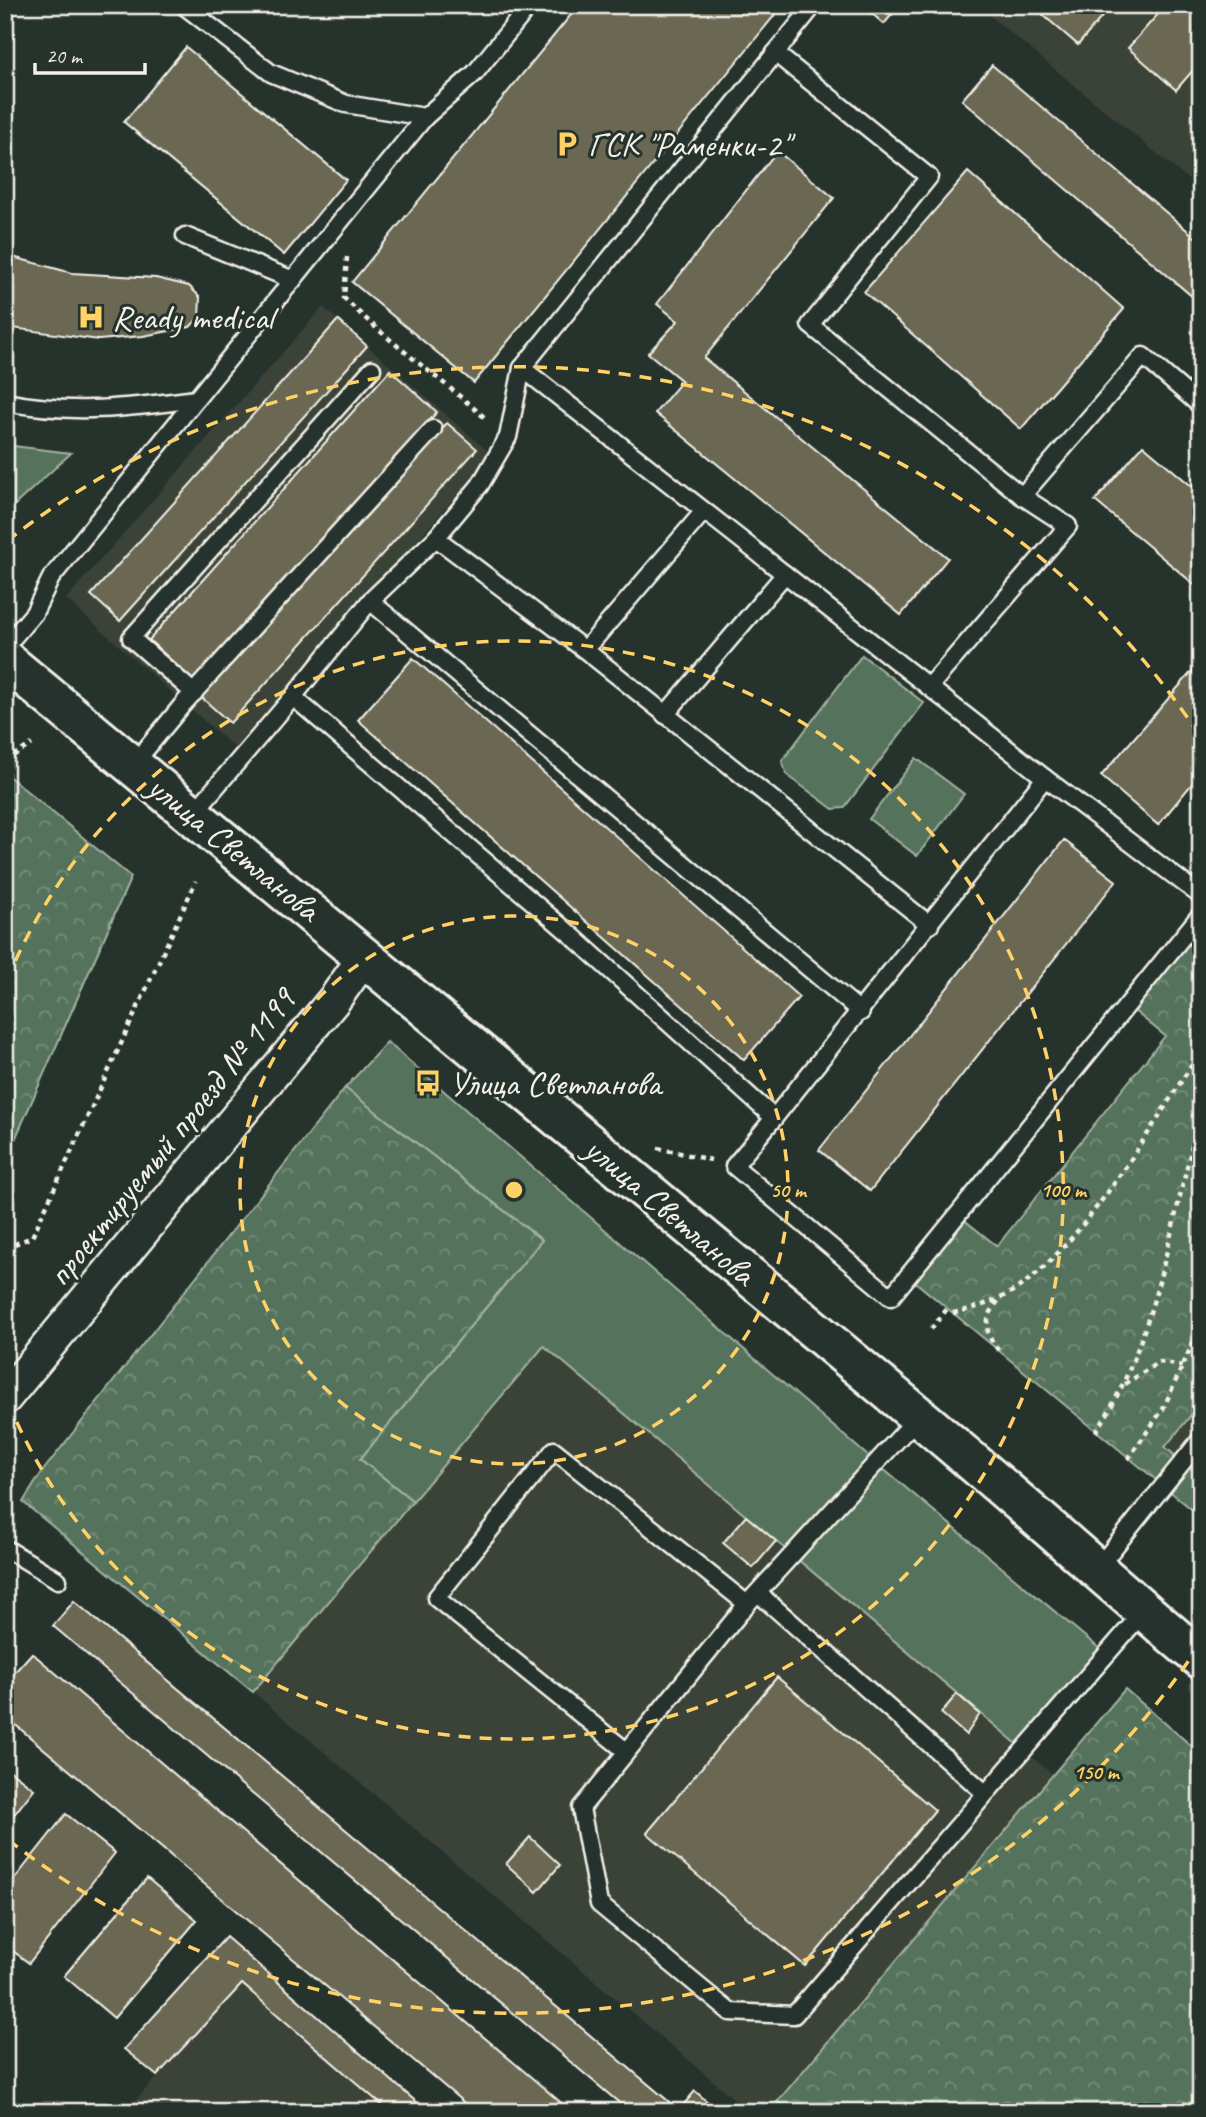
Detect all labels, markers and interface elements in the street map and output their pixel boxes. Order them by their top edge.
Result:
scale bar [35,32,145,76]
text: 20 m [46,43,84,69]
place label: ГСК "Раменки-2" [588,122,796,167]
parking icon: ГСК "Раменки-2" [552,129,582,159]
place label: Ready medical [112,295,280,340]
hospital icon: Ready medical [76,302,106,332]
street label: улица Светланова [137,763,332,933]
street label: проектируемый проезд № 1199 [37,976,307,1296]
place label: Улица Светланова [449,1061,664,1106]
bus stop icon: Улица Светланова [413,1068,443,1098]
street label: улица Светланова [574,1125,767,1297]
text: 50 m [770,1177,808,1203]
text: 100 m [1040,1177,1088,1203]
centre of rings [502,1178,526,1202]
text: 150 m [1073,1759,1121,1785]

